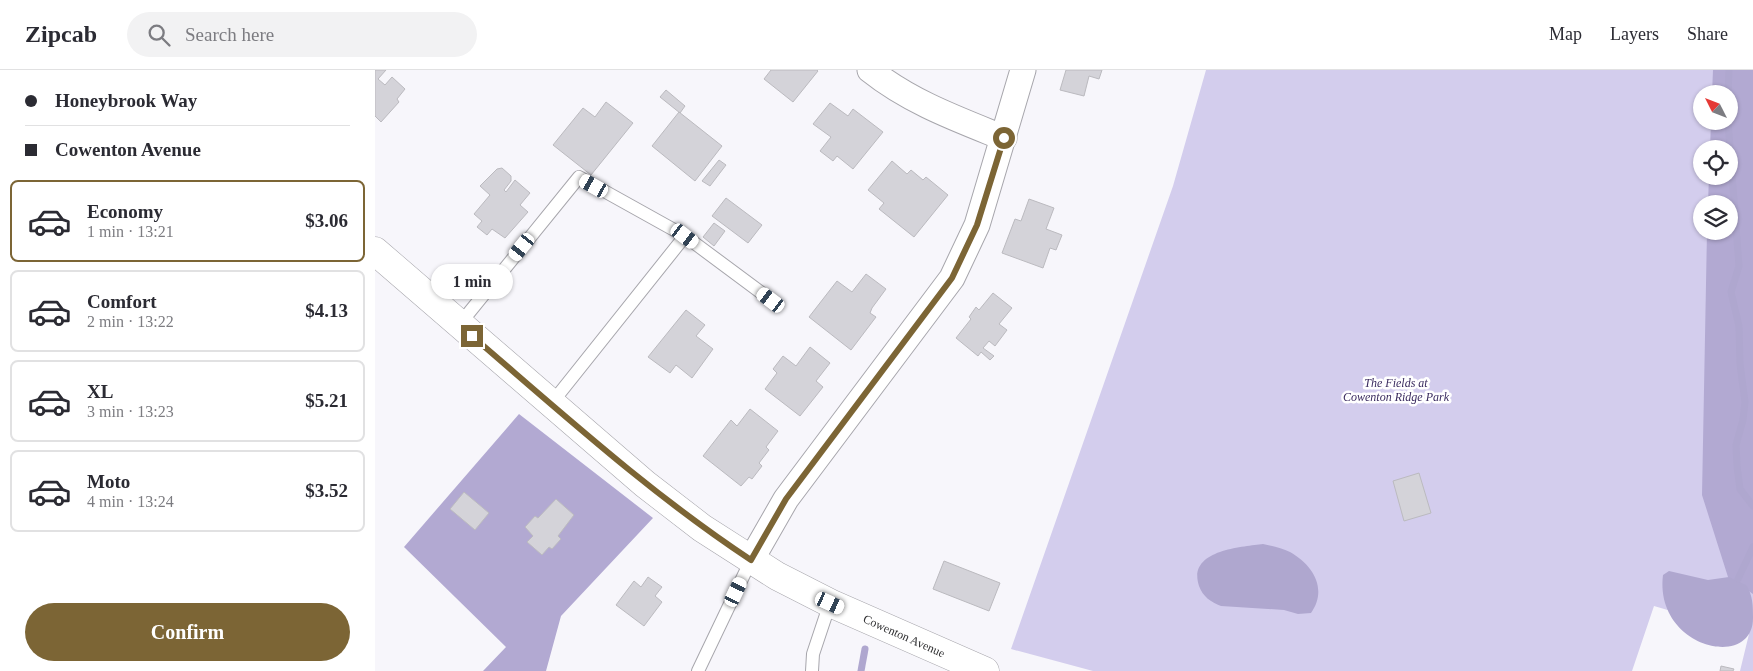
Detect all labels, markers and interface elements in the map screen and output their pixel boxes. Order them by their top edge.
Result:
search box [127,12,477,57]
text: Zipcab [25,21,97,47]
icon: search [145,21,173,49]
text: Search here [185,24,274,45]
text: Map [1549,24,1582,44]
text: Layers [1610,24,1659,44]
text: Share [1687,24,1728,44]
north arrow [1693,85,1737,130]
map controls [1693,85,1738,240]
text: Honeybrook Way [55,90,197,111]
route start [993,127,1015,149]
text: Cowenton Avenue [55,139,201,160]
button: locate [1693,140,1738,185]
car [577,172,610,200]
button: layers [1693,195,1738,240]
icon: car [27,199,72,244]
text: Economy [87,201,163,222]
text: $3.06 [305,210,348,231]
car [668,221,701,251]
text: 1 min · 13:21 [87,223,174,240]
car [506,231,537,263]
callout: 1 min [431,264,513,298]
text: 1 min [453,273,491,290]
car [754,285,787,315]
icon: car [27,289,72,334]
text: Comfort [87,291,157,312]
text: $4.13 [305,300,348,321]
text: 2 min · 13:22 [87,313,174,330]
route end [461,325,483,347]
park label: The Fields at Cowenton Ridge Park [1343,376,1450,404]
icon: car [27,379,72,424]
text: XL [87,381,113,402]
text: $5.21 [305,390,348,411]
text: 3 min · 13:23 [87,403,174,420]
icon: car [27,469,72,514]
text: Moto [87,471,130,492]
text: $3.52 [305,480,348,501]
text: 4 min · 13:24 [87,493,174,510]
car [722,575,749,609]
car [813,590,846,616]
button: Confirm [25,603,350,661]
street label: Cowenton Avenue [861,612,947,660]

